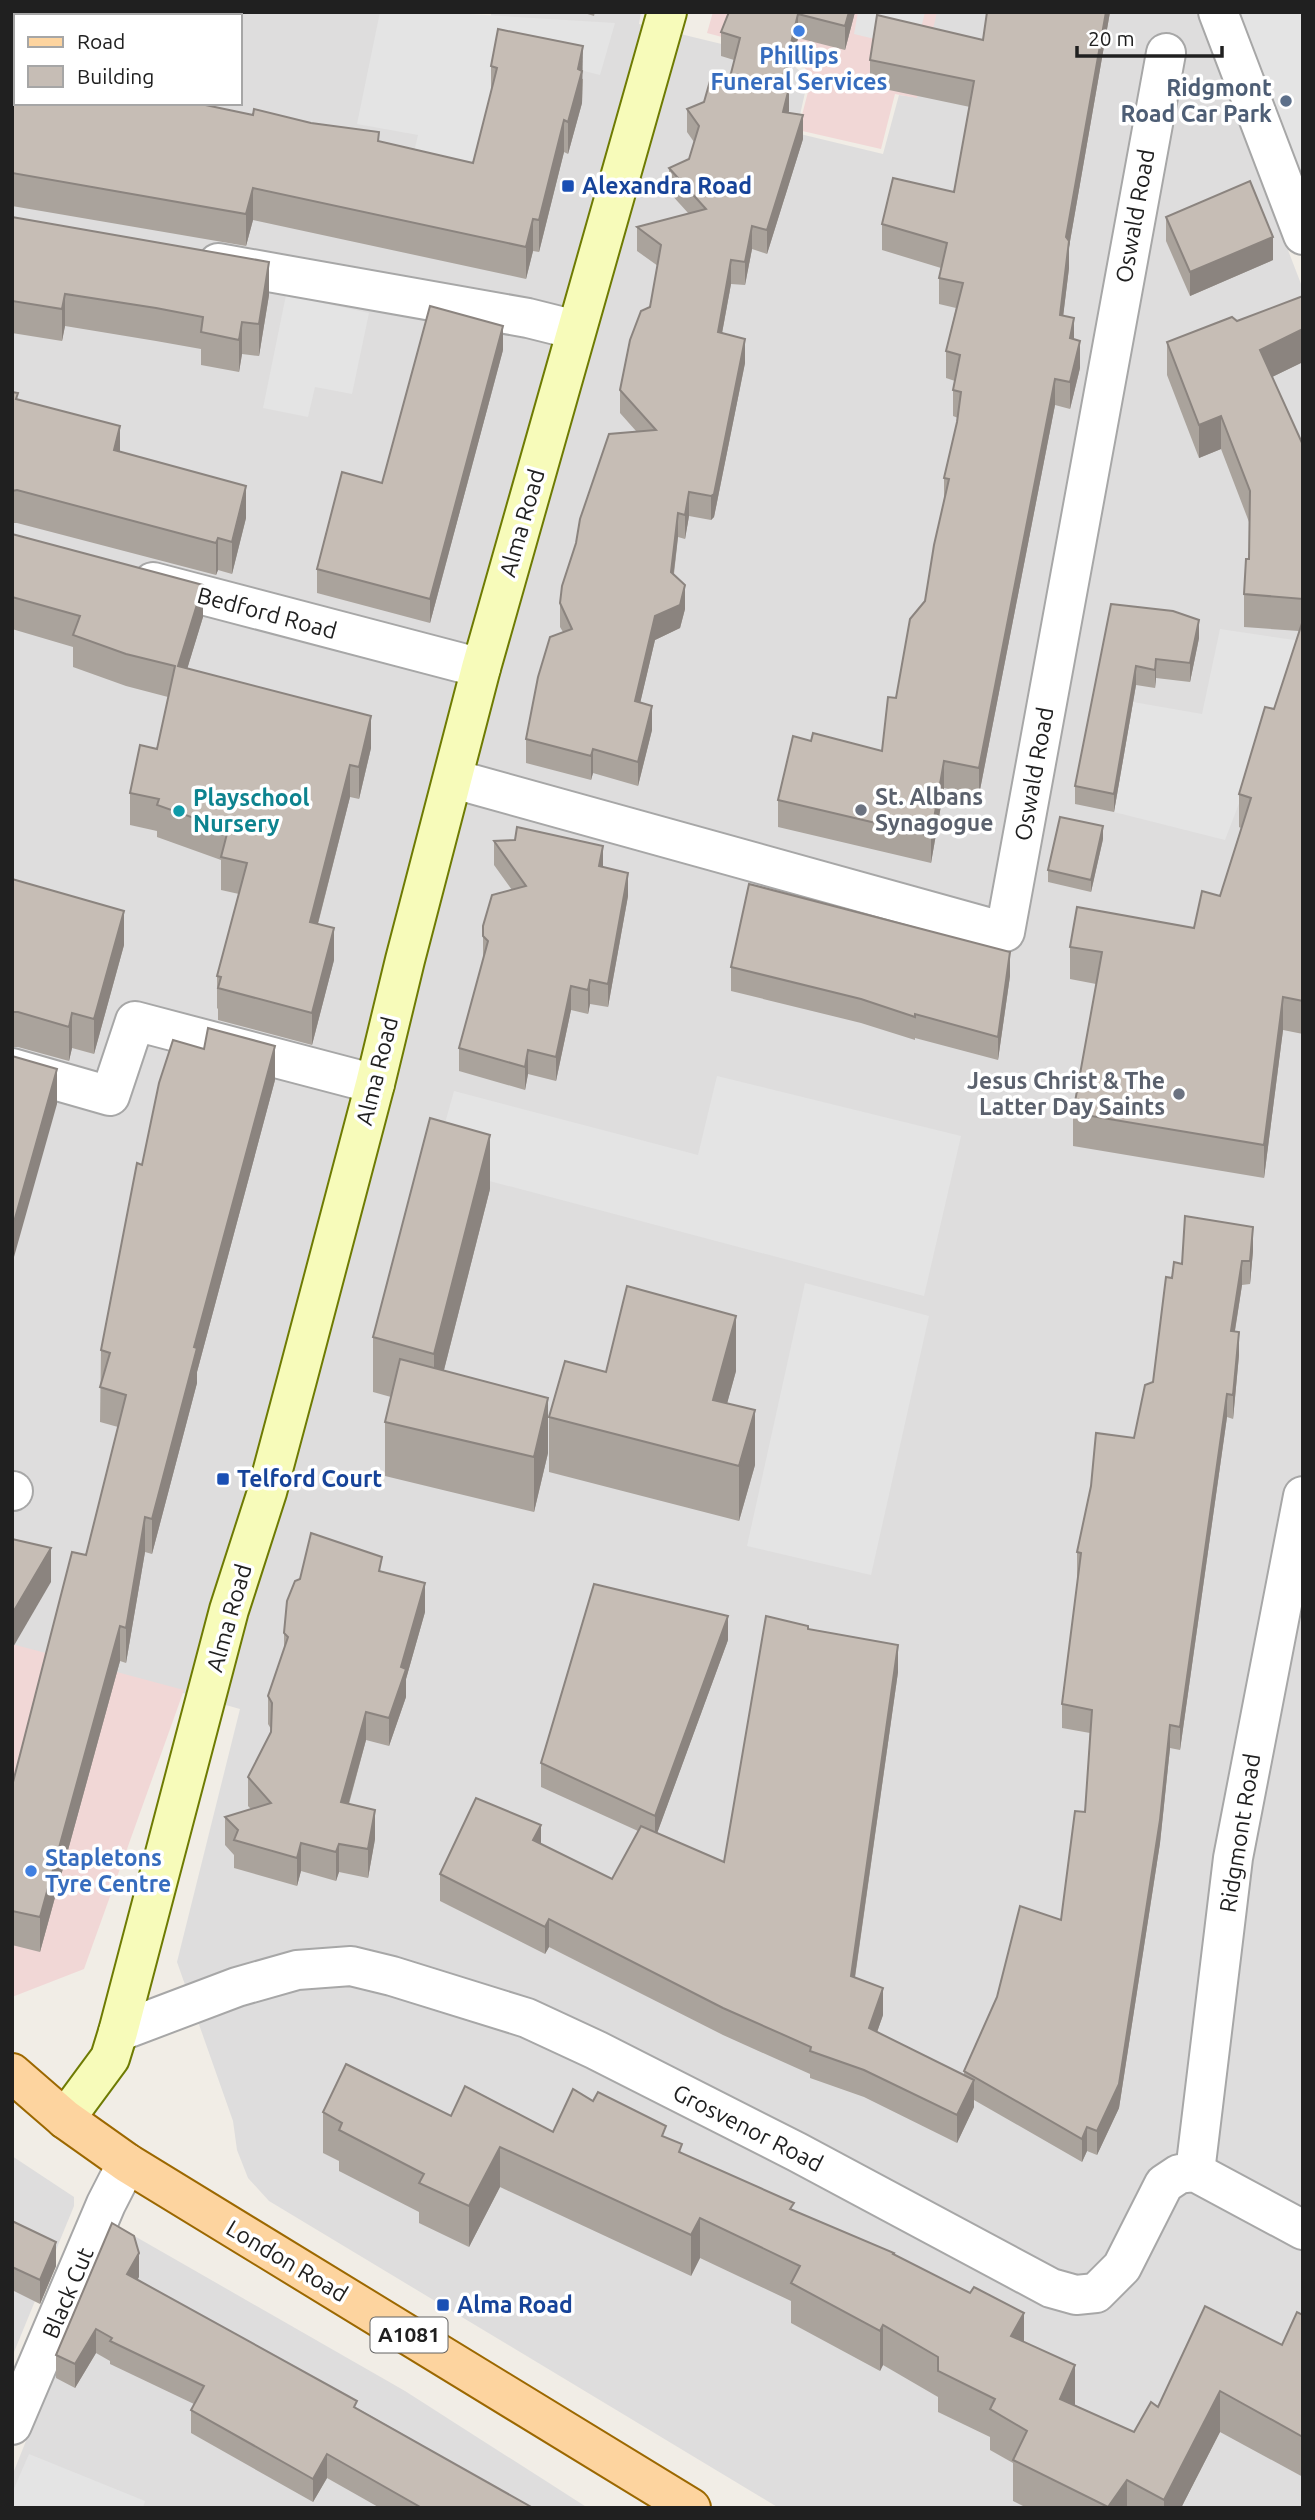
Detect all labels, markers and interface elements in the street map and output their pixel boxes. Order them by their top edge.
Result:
legend [14,14,242,105]
scale bar [1077,14,1222,58]
marker: Phillips Funeral Services [791,23,807,39]
text: 20 m [1088,26,1135,50]
text: Road [77,29,125,53]
place label: Phillips Funeral Services [711,43,887,94]
text: Building [77,64,154,88]
place label: Ridgmont Road Car Park [1121,75,1272,126]
marker: Ridgmont Road Car Park [1278,93,1294,109]
street label: Oswald Road [1110,147,1159,285]
place label: Alexandra Road [582,173,752,198]
marker: Alexandra Road [560,178,576,194]
street label: Alma Road [494,466,549,580]
street label: Bedford Road [195,582,340,643]
street label: Oswald Road [1009,705,1058,843]
place label: St. Albans Synagogue [875,784,994,835]
place label: Playschool Nursery [193,785,310,836]
marker: St. Albans Synagogue [853,802,869,818]
marker: Playschool Nursery [171,803,187,819]
street label: Alma Road [351,1014,402,1128]
place label: Jesus Christ & The Latter Day Saints [967,1068,1165,1119]
marker: Jesus Christ & The Latter Day Saints [1171,1086,1187,1102]
place label: Telford Court [237,1466,382,1491]
marker: Telford Court [215,1471,231,1487]
street label: Alma Road [201,1561,256,1675]
street label: Ridgmont Road [1215,1752,1264,1914]
place label: Stapletons Tyre Centre [45,1845,171,1896]
marker: Stapletons Tyre Centre [23,1863,39,1879]
street label: Grosvenor Road [669,2079,827,2176]
street label: London Road [222,2215,352,2306]
street label: Black Cut [37,2244,98,2342]
place label: Alma Road [457,2292,573,2317]
marker: Alma Road [435,2297,451,2313]
road number: A1081 [370,2318,448,2352]

